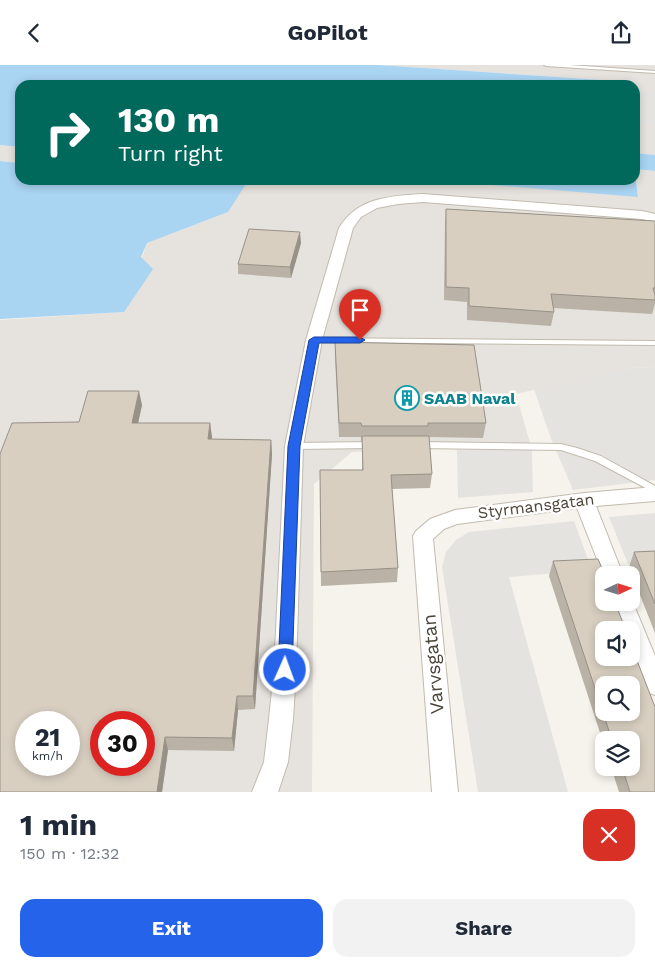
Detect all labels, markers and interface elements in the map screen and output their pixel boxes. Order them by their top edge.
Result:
icon: back [20,19,48,47]
icon: share [607,19,635,47]
text: GoPilot [287,20,368,45]
text: 130 m [118,99,219,141]
icon: right [35,100,100,165]
text: Turn right [118,141,223,166]
pin [339,289,381,340]
icon: arrive [346,296,374,324]
building icon: SAAB Naval [394,385,420,411]
place label: SAAB Naval [424,389,516,408]
street label: Styrmansgatan [477,489,595,523]
north arrow [595,566,640,611]
map controls [595,566,640,776]
street label: Varvsgatan [417,613,449,715]
button: sound [595,621,640,666]
position arrow [258,643,310,695]
button: search [595,676,640,721]
speed limit sign: 30 [90,711,155,776]
text: 21 [35,723,60,752]
button: layers [595,731,640,776]
text: km/h [32,749,63,763]
text: 1 min [20,807,97,842]
button: close [583,809,635,861]
text: 150 m · 12:32 [20,844,119,863]
button: Exit [20,899,323,957]
button: Share [333,899,635,957]

